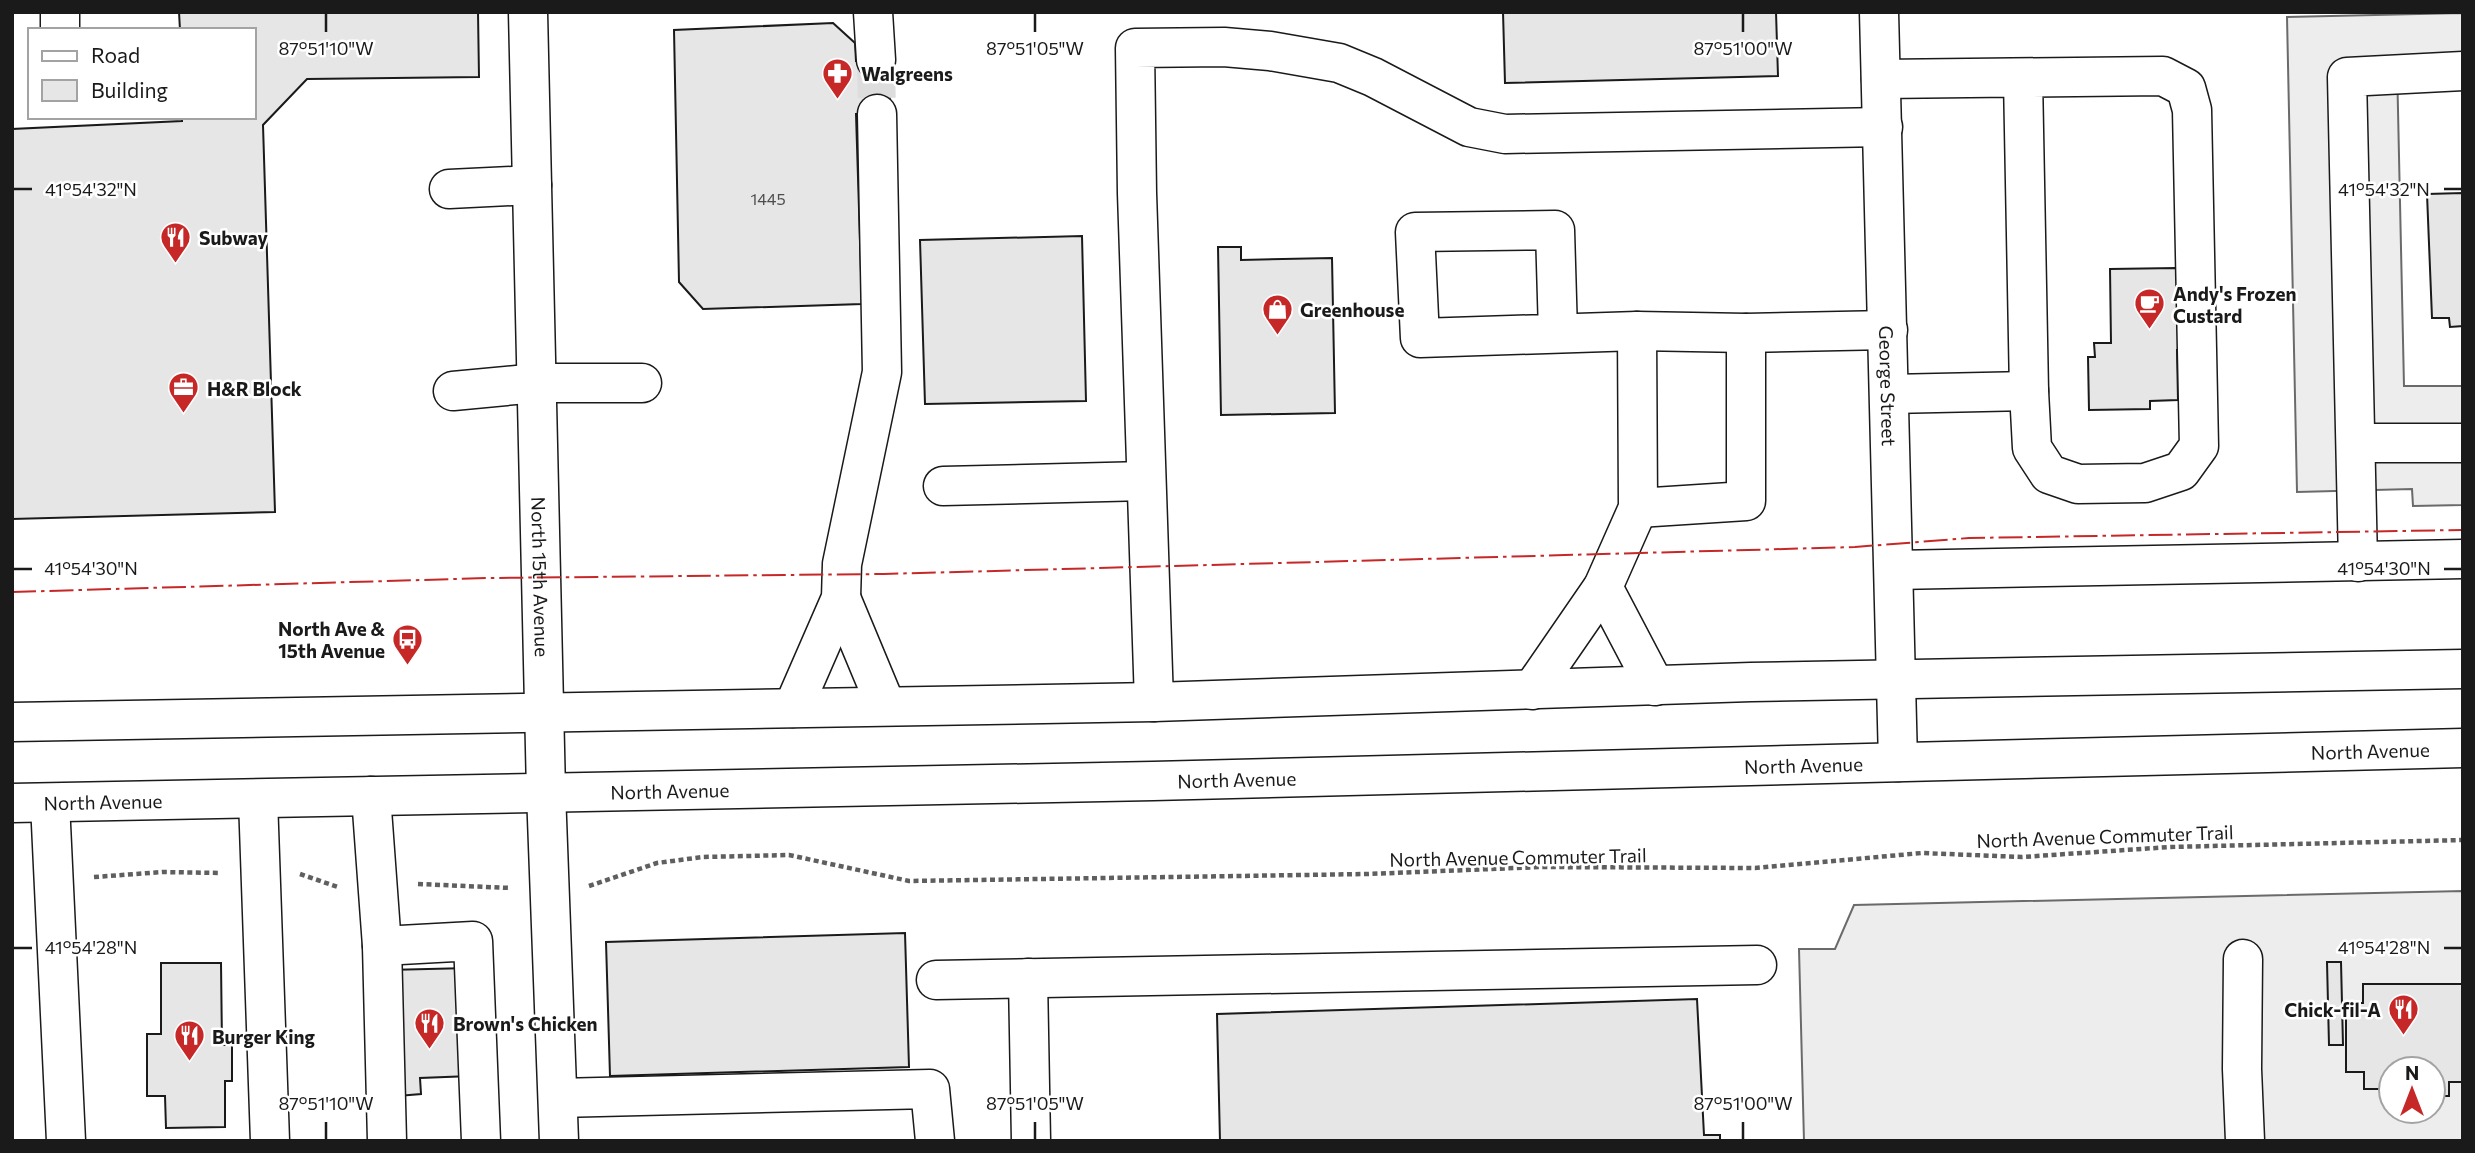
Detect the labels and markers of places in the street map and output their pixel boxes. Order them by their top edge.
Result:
pharmacy icon: Walgreens [821,56,855,100]
place label: Walgreens [861,62,953,85]
restaurant icon: Subway [159,220,193,264]
place label: Subway [199,226,269,249]
place label: Andy's Frozen Custard [2173,282,2296,327]
cafe icon: Andy's Frozen Custard [2133,287,2167,331]
shop icon: Greenhouse [1260,292,1294,336]
place label: Greenhouse [1300,298,1404,321]
office icon: H&R Block [167,371,201,415]
place label: H&R Block [207,377,302,400]
place label: North Ave & 15th Avenue [278,617,385,662]
bus stop icon: North Ave & 15th Avenue [391,622,425,666]
restaurant icon: Chick-fil-A [2387,992,2421,1036]
place label: Chick-fil-A [2284,998,2381,1021]
restaurant icon: Brown's Chicken [413,1006,447,1050]
place label: Brown's Chicken [453,1012,598,1035]
restaurant icon: Burger King [172,1019,206,1063]
place label: Burger King [212,1025,316,1048]

